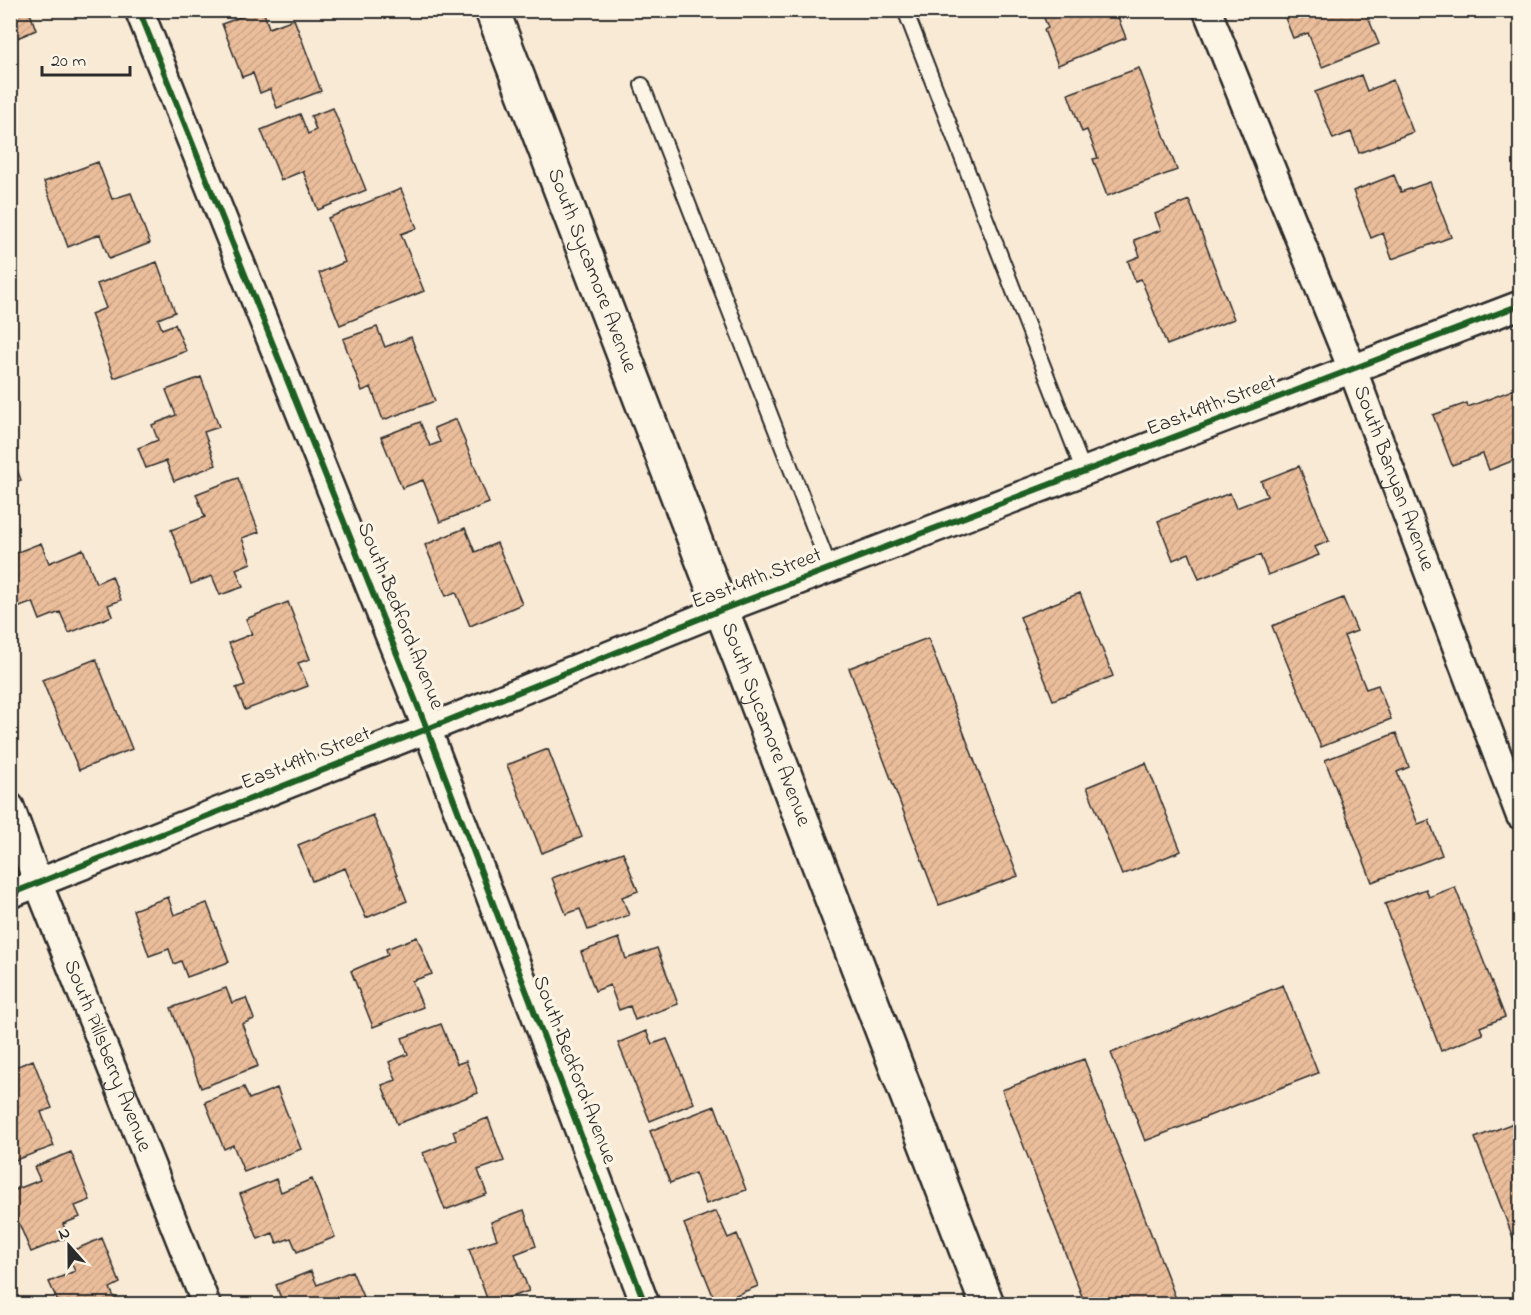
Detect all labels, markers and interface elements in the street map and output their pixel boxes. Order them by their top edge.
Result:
scale bar [42,39,130,77]
text: 20 m [51,49,86,75]
street label: South Sycamore Avenue [539,164,645,378]
street label: East 49th Street [1143,367,1281,445]
street label: South Banyan Avenue [1345,381,1442,576]
street label: South Bedford Avenue [349,518,452,715]
street label: East 49th Street [688,540,826,618]
street label: South Sycamore Avenue [713,618,818,831]
street label: East 49th Street [237,719,375,799]
street label: South Pillsberry Avenue [55,955,159,1157]
street label: South Bedford Avenue [524,971,624,1169]
north arrow [39,1216,99,1276]
text: N [55,1221,74,1247]

